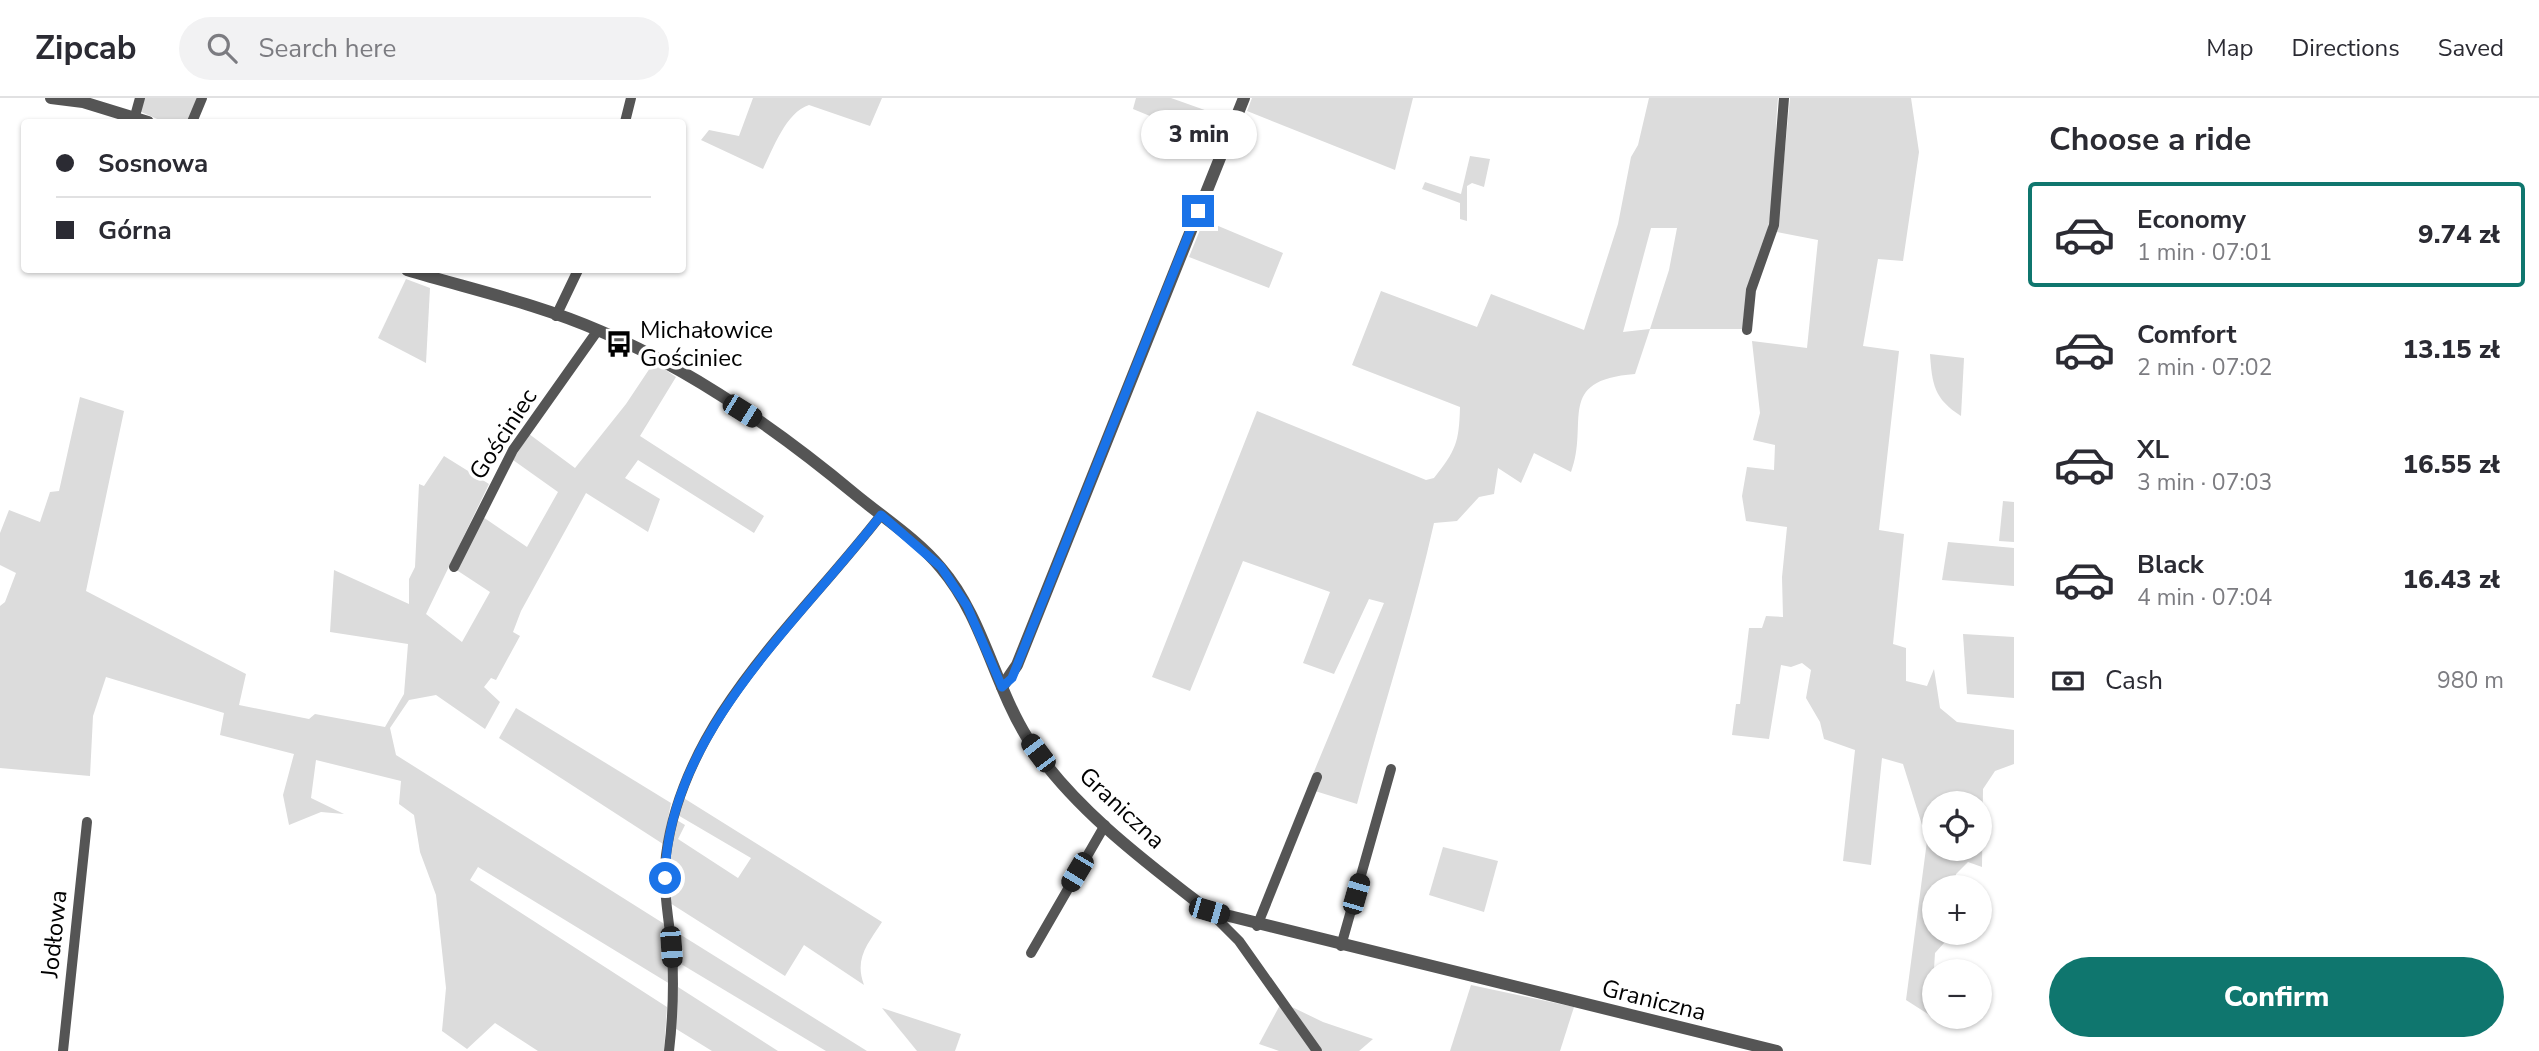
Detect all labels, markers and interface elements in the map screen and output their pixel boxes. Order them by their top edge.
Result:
search box [179,17,669,80]
text: Zipcab [35,26,137,71]
icon: search [203,29,241,67]
text: Search here [259,31,396,66]
text: Map [2206,32,2253,64]
text: Directions [2291,32,2400,64]
text: Saved [2438,32,2504,64]
callout: 3 min [1140,109,1256,158]
text: Choose a ride [2049,118,2251,161]
text: 3 min [1169,119,1229,150]
text: Sosnowa [98,146,208,181]
route end [1182,195,1214,227]
text: Economy [2137,202,2246,237]
icon: car [2053,203,2116,266]
text: Górna [98,213,172,248]
text: 9.74 zł [2418,217,2500,252]
text: 1 min · 07:01 [2137,237,2272,268]
place label: Michałowice Gościniec [640,314,773,374]
text: Comfort [2137,317,2237,352]
icon: car [2053,318,2116,381]
bus stop icon: Michałowice Gościniec [604,329,634,359]
text: 13.15 zł [2402,332,2500,367]
text: 2 min · 07:02 [2137,352,2272,383]
street label: Gościniec [462,382,544,486]
car [719,391,766,431]
text: XL [2137,432,2169,467]
icon: car [2053,433,2116,496]
text: 16.55 zł [2402,447,2500,482]
text: 3 min · 07:03 [2137,467,2272,498]
text: Black [2137,547,2204,582]
icon: car [2053,548,2116,611]
text: 16.43 zł [2402,562,2500,597]
text: 4 min · 07:04 [2137,582,2272,613]
icon: cash [2049,662,2087,700]
text: Cash [2105,663,2163,698]
text: 980 m [2437,665,2504,696]
car [1017,730,1060,776]
street label: Graniczna [1072,760,1172,856]
map controls [1922,791,1992,1029]
button: locate [1922,791,1992,861]
car [1058,849,1097,895]
route start [649,862,681,894]
car [1341,871,1372,917]
button: + [1922,875,1992,945]
street label: Jodłowa [33,889,75,980]
car [1186,895,1233,927]
car [660,925,683,969]
button: Confirm [2049,957,2504,1037]
button: − [1922,959,1992,1029]
street label: Graniczna [1599,972,1709,1028]

